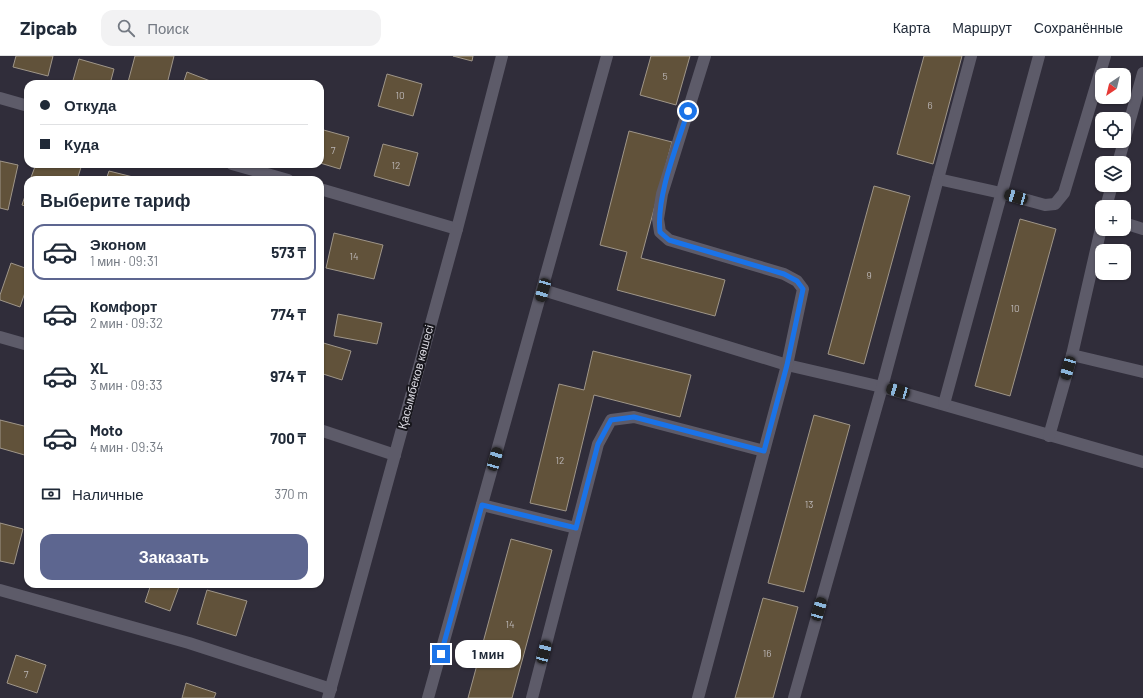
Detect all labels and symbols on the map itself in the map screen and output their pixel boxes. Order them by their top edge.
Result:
north arrow [1095,68,1131,104]
house number: 5 [662,70,668,82]
house number: 10 [395,89,405,101]
house number: 6 [927,99,933,111]
route start [679,102,697,120]
house number: 7 [331,144,336,156]
house number: 12 [392,159,400,171]
car [1003,188,1029,206]
house number: 14 [349,250,359,262]
house number: 9 [866,269,872,281]
car [534,277,552,303]
house number: 10 [1010,302,1020,314]
street label: Қасымбеков көшесі [394,323,437,431]
car [1059,355,1077,381]
car [885,382,911,400]
car [486,446,504,472]
house number: 12 [556,454,564,466]
house number: 13 [805,498,813,510]
car [810,596,828,622]
house number: 14 [505,618,515,630]
car [535,639,553,665]
callout: 1 мин [455,640,521,668]
route end [432,645,450,663]
house number: 16 [763,647,771,659]
house number: 7 [24,668,29,680]

